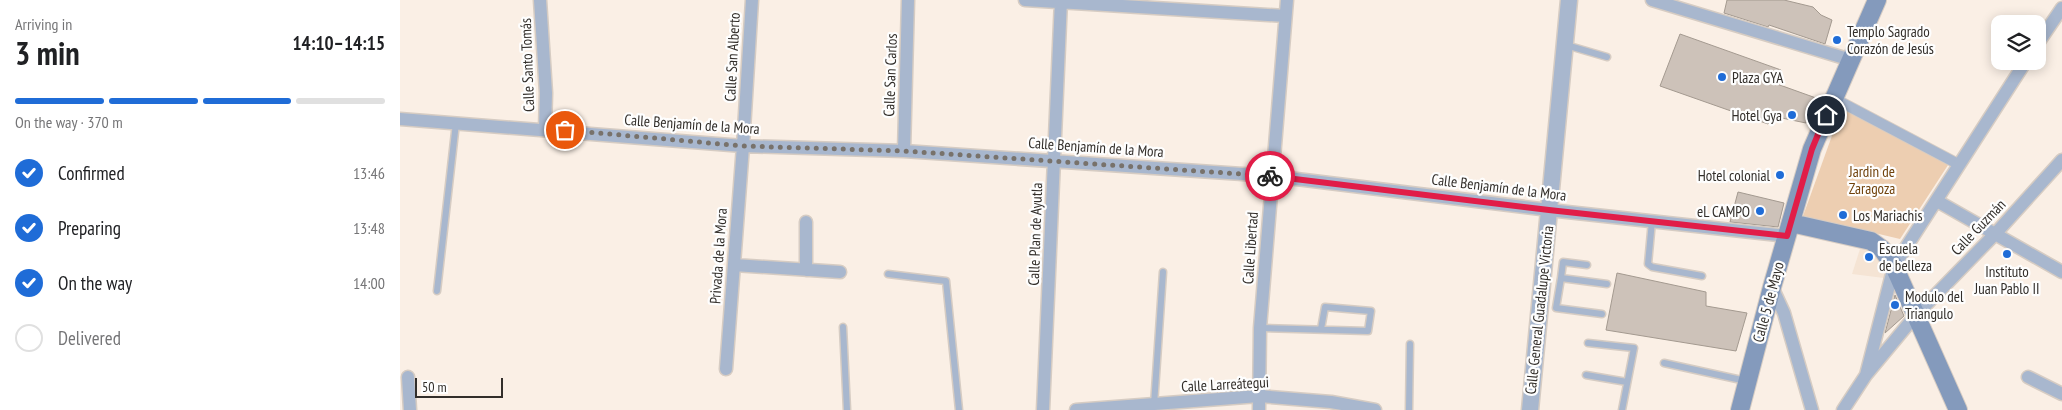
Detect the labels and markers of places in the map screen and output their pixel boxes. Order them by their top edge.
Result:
place label: Templo Sagrado Corazón de Jesús [1847,22,1934,58]
marker: Templo Sagrado Corazón de Jesús [1831,34,1843,46]
place label: Plaza GYA [1732,68,1784,87]
marker: Plaza GYA [1716,71,1728,83]
pin [1805,94,1847,136]
place label: Hotel Gya [1732,106,1782,125]
pin [544,109,586,151]
marker: Hotel Gya [1786,109,1798,121]
place label: Hotel colonial [1698,166,1770,185]
marker: Hotel colonial [1774,169,1786,181]
place label: eL CAMPO [1697,202,1750,221]
marker: eL CAMPO [1754,205,1766,217]
place label: Los Mariachis [1853,206,1922,225]
marker: Los Mariachis [1837,209,1849,221]
place label: Escuela de belleza [1879,239,1932,275]
marker: Instituto Juan Pablo II [2001,248,2013,260]
marker: Escuela de belleza [1863,251,1875,263]
place label: Instituto Juan Pablo II [1974,262,2039,298]
place label: Modulo del Triangulo [1905,287,1964,323]
marker: Modulo del Triangulo [1889,299,1901,311]

